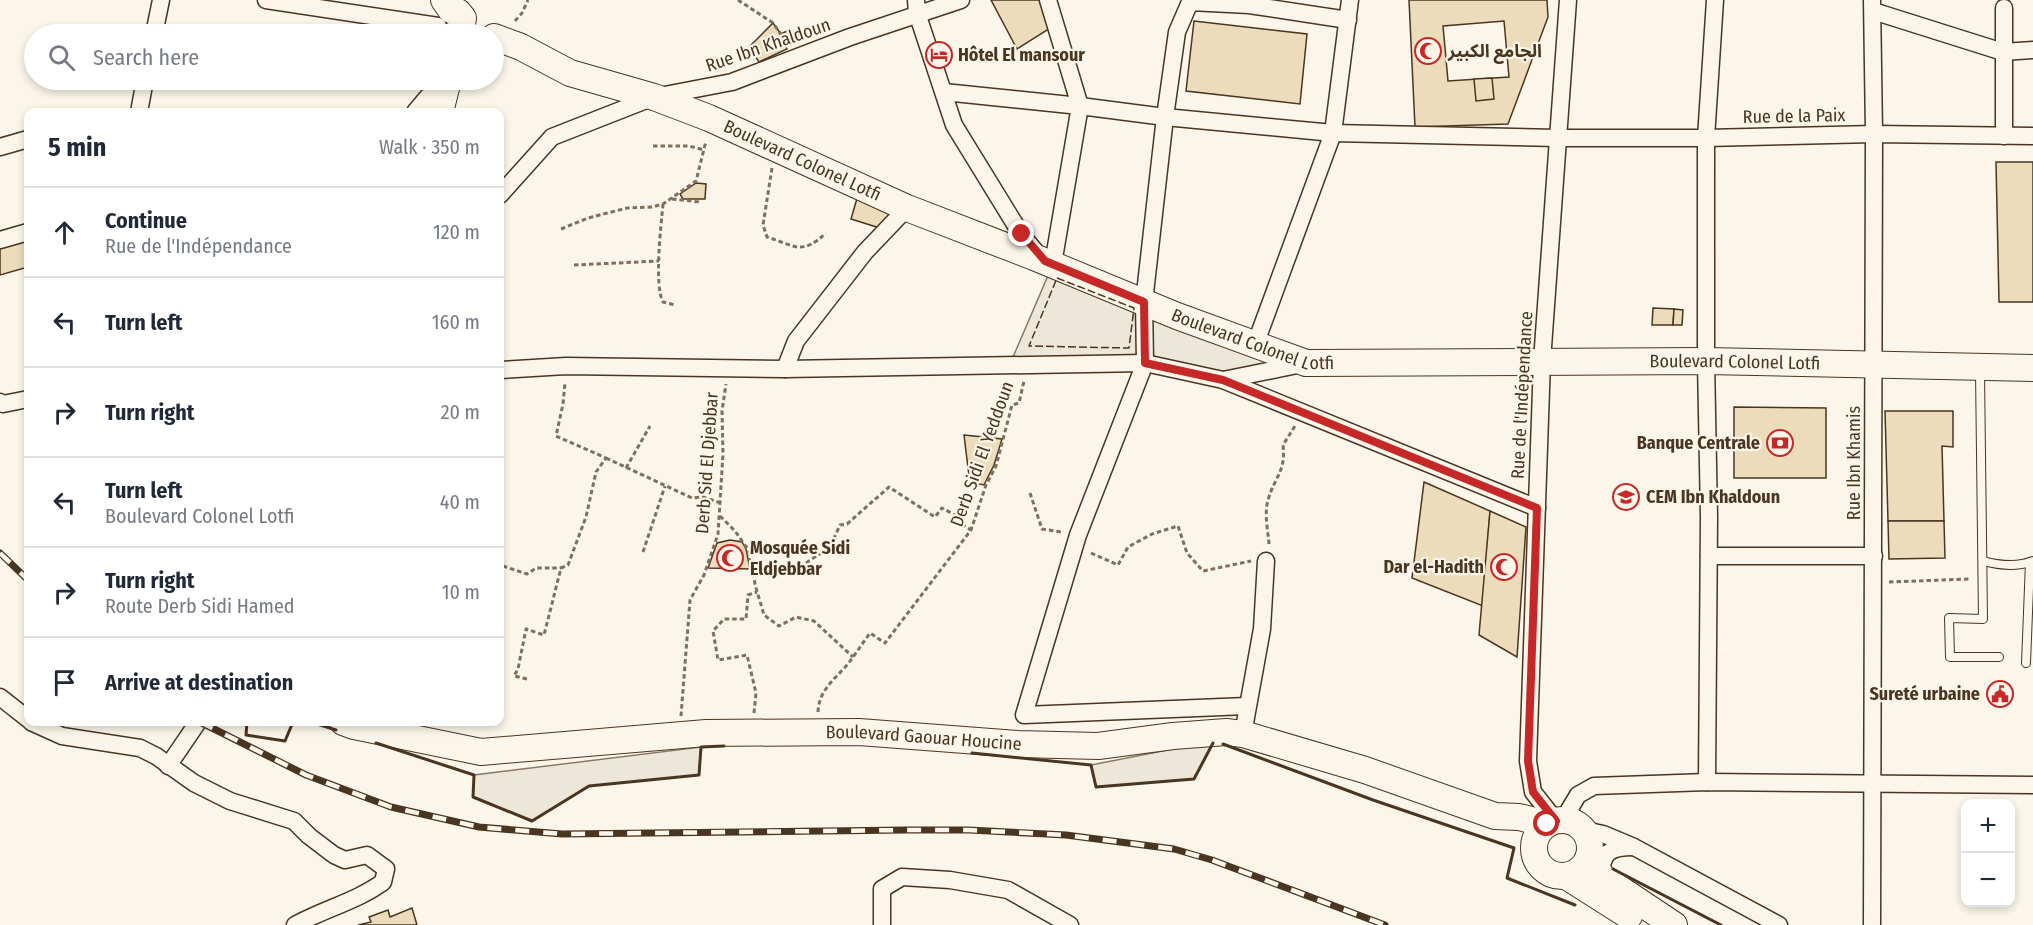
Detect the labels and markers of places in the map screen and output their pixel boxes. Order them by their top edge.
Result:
mosque icon: الجامع الكبير [1413,36,1443,66]
hotel icon: Hôtel El mansour [924,40,954,70]
place label: الجامع الكبير [1447,40,1542,64]
place label: Hôtel El mansour [958,44,1085,66]
bank icon: Banque Centrale [1765,428,1795,458]
place label: Banque Centrale [1637,432,1760,454]
school or university icon: CEM Ibn Khaldoun [1611,482,1641,512]
place label: CEM Ibn Khaldoun [1646,486,1780,508]
place label: Mosquée Sidi Eldjebbar [750,537,850,580]
mosque icon: Mosquée Sidi Eldjebbar [715,543,745,573]
mosque icon: Dar el-Hadith [1489,552,1519,582]
place label: Dar el-Hadith [1384,556,1484,578]
public building icon: Sureté urbaine [1985,679,2015,709]
place label: Sureté urbaine [1869,683,1980,705]

